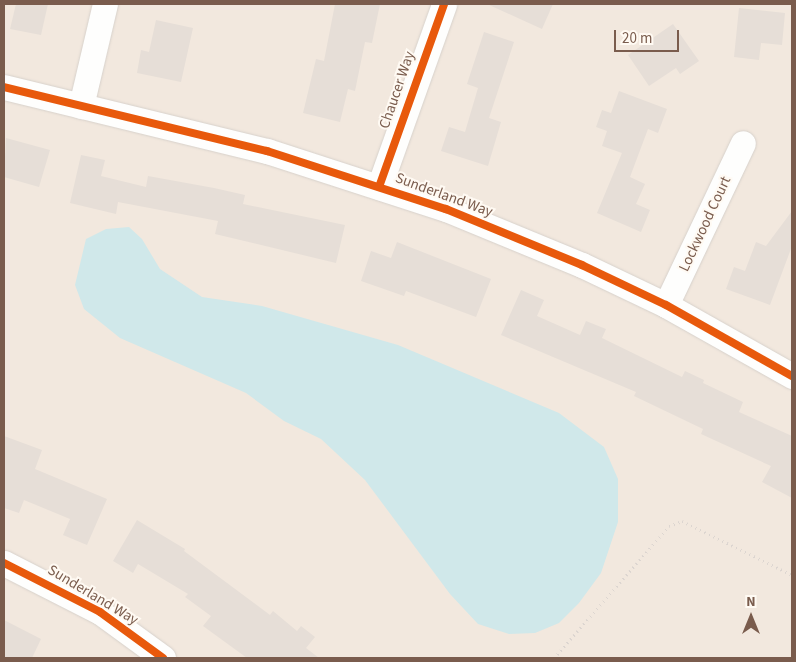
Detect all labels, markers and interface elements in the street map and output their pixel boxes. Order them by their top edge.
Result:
scale bar [616,20,681,52]
text: 20 m [622,28,652,49]
street label: Chaucer Way [375,49,419,131]
street label: Sunderland Way [393,169,495,221]
street label: Lockwood Court [675,174,735,274]
street label: Sunderland Way [44,561,142,629]
north arrow [726,592,776,642]
text: N [746,592,756,612]

